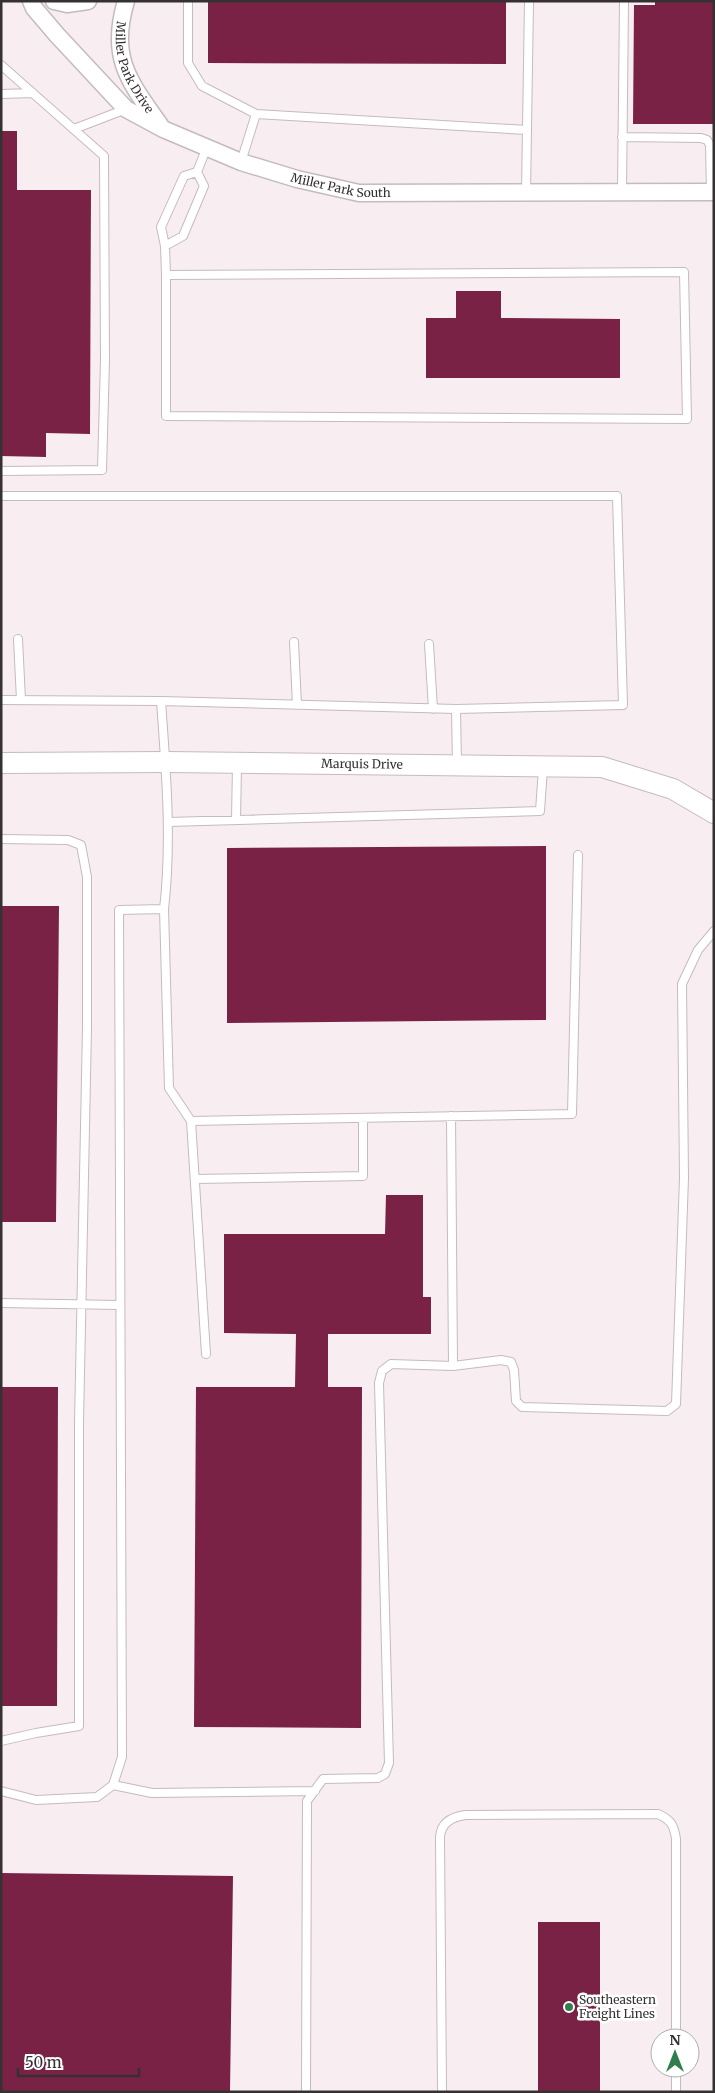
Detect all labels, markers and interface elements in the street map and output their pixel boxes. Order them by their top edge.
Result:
street label: Miller Park Drive [113,20,157,116]
street label: Miller Park South [289,170,391,200]
street label: Marquis Drive [321,756,403,772]
place label: Southeastern Freight Lines [579,1992,656,2021]
marker: Southeastern Freight Lines [563,2001,575,2013]
north arrow [650,2028,700,2078]
text: N [669,2031,681,2049]
scale bar [18,2046,139,2078]
text: 50 m [25,2053,62,2072]

